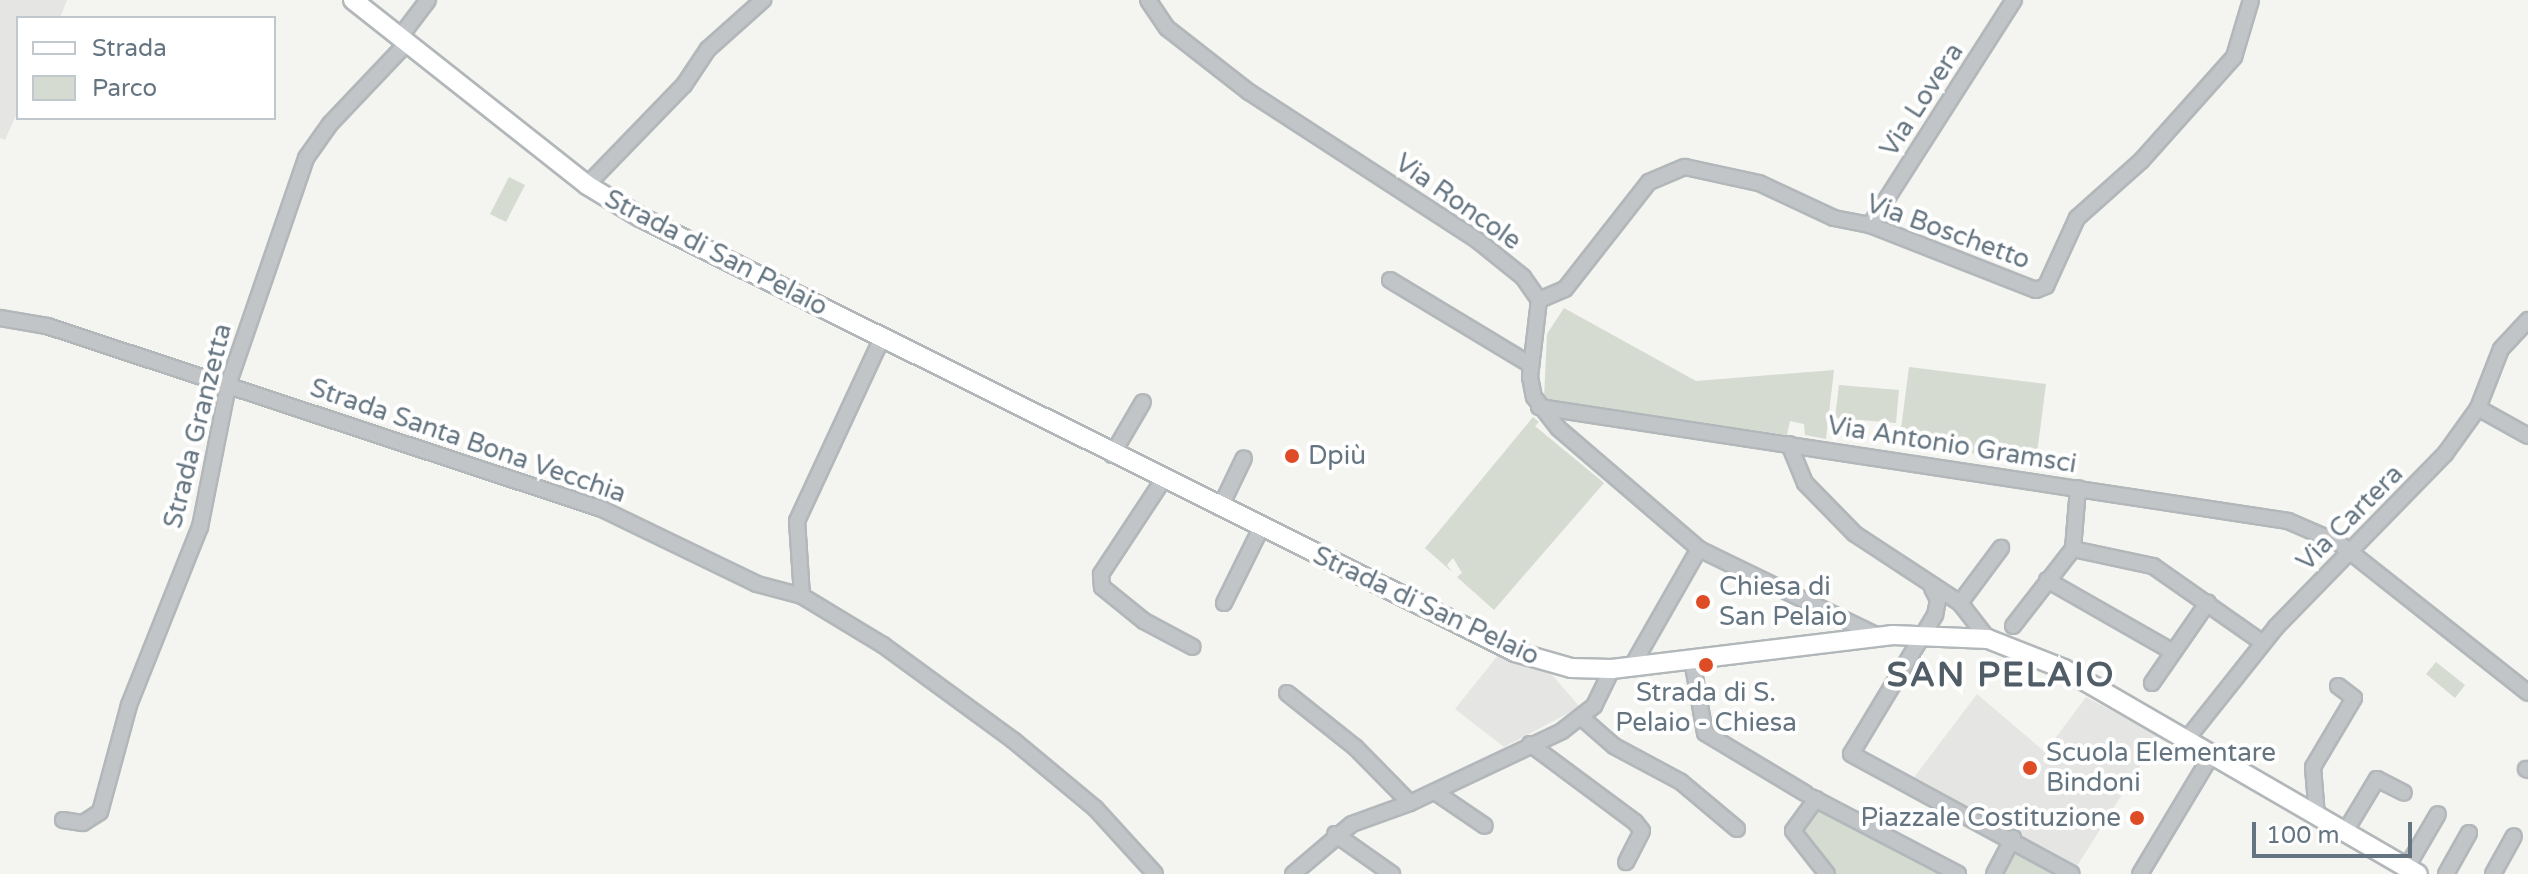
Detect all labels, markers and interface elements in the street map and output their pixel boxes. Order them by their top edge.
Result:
legend [16,16,276,120]
text: Strada [92,34,167,63]
street label: Via Lovera [1874,37,1970,163]
text: Parco [92,74,157,103]
street label: Via Roncole [1389,147,1527,257]
street label: Strada di San Pelaio [599,183,833,323]
street label: Via Boschetto [1862,188,2034,276]
street label: Strada Granzetta [157,320,239,532]
street label: Strada Santa Bona Vecchia [306,372,630,510]
street label: Via Antonio Gramsci [1825,410,2079,480]
place label: Dpiù [1308,440,1366,472]
marker: Dpiù [1283,447,1301,465]
street label: Via Cartera [2290,458,2410,578]
street label: Strada di San Pelaio [1308,540,1544,672]
place label: Chiesa di San Pelaio [1719,571,1847,632]
marker: Chiesa di San Pelaio [1694,593,1712,611]
marker: Strada di S. Pelaio - Chiesa [1697,656,1715,674]
district label: SAN PELAIO [1887,656,2115,696]
place label: Strada di S. Pelaio - Chiesa [1615,677,1797,738]
place label: Scuola Elementare Bindoni [2046,737,2276,798]
marker: Scuola Elementare Bindoni [2021,759,2039,777]
place label: Piazzale Costituzione [1860,802,2121,834]
scale bar [2256,806,2416,856]
marker: Piazzale Costituzione [2128,809,2146,827]
text: 100 m [2266,821,2340,850]

